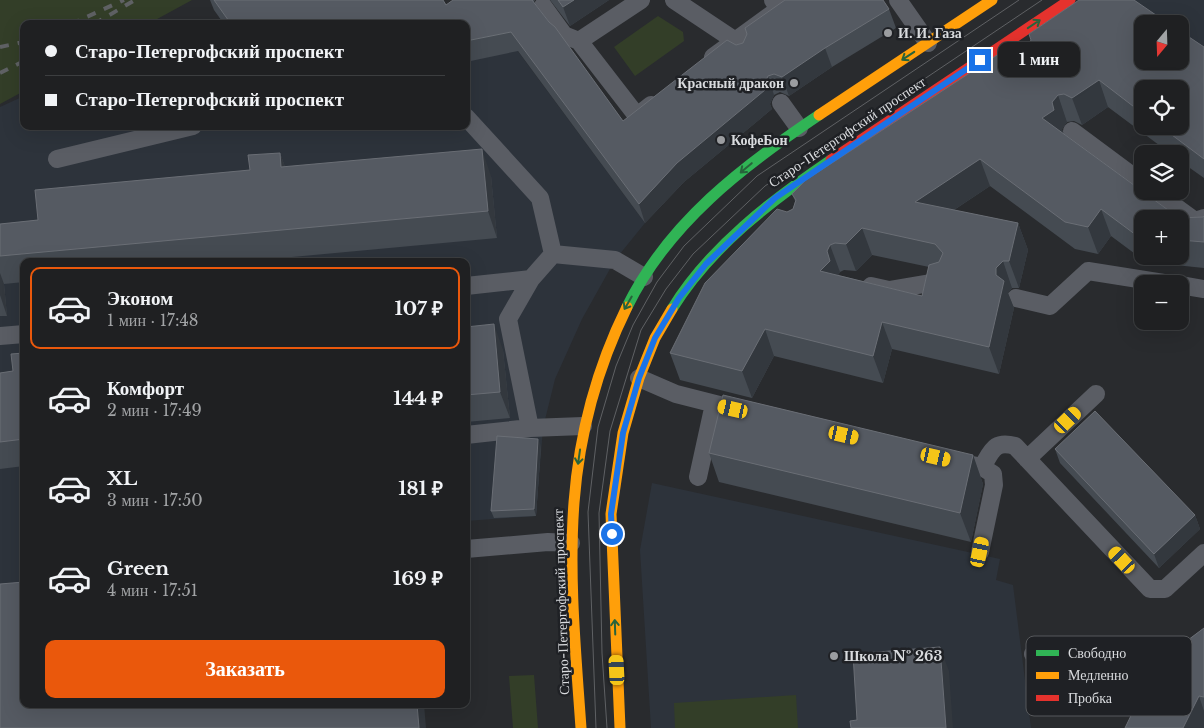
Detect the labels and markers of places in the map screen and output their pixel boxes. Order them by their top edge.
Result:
place label: И. И. Газа [898,24,962,42]
marker: И. И. Газа [882,27,894,39]
place label: Красный дракон [677,74,784,92]
marker: Красный дракон [788,77,800,89]
place label: КофеБон [731,131,788,149]
marker: КофеБон [715,134,727,146]
place label: Школа № 263 [844,647,942,665]
marker: Школа № 263 [828,650,840,662]

